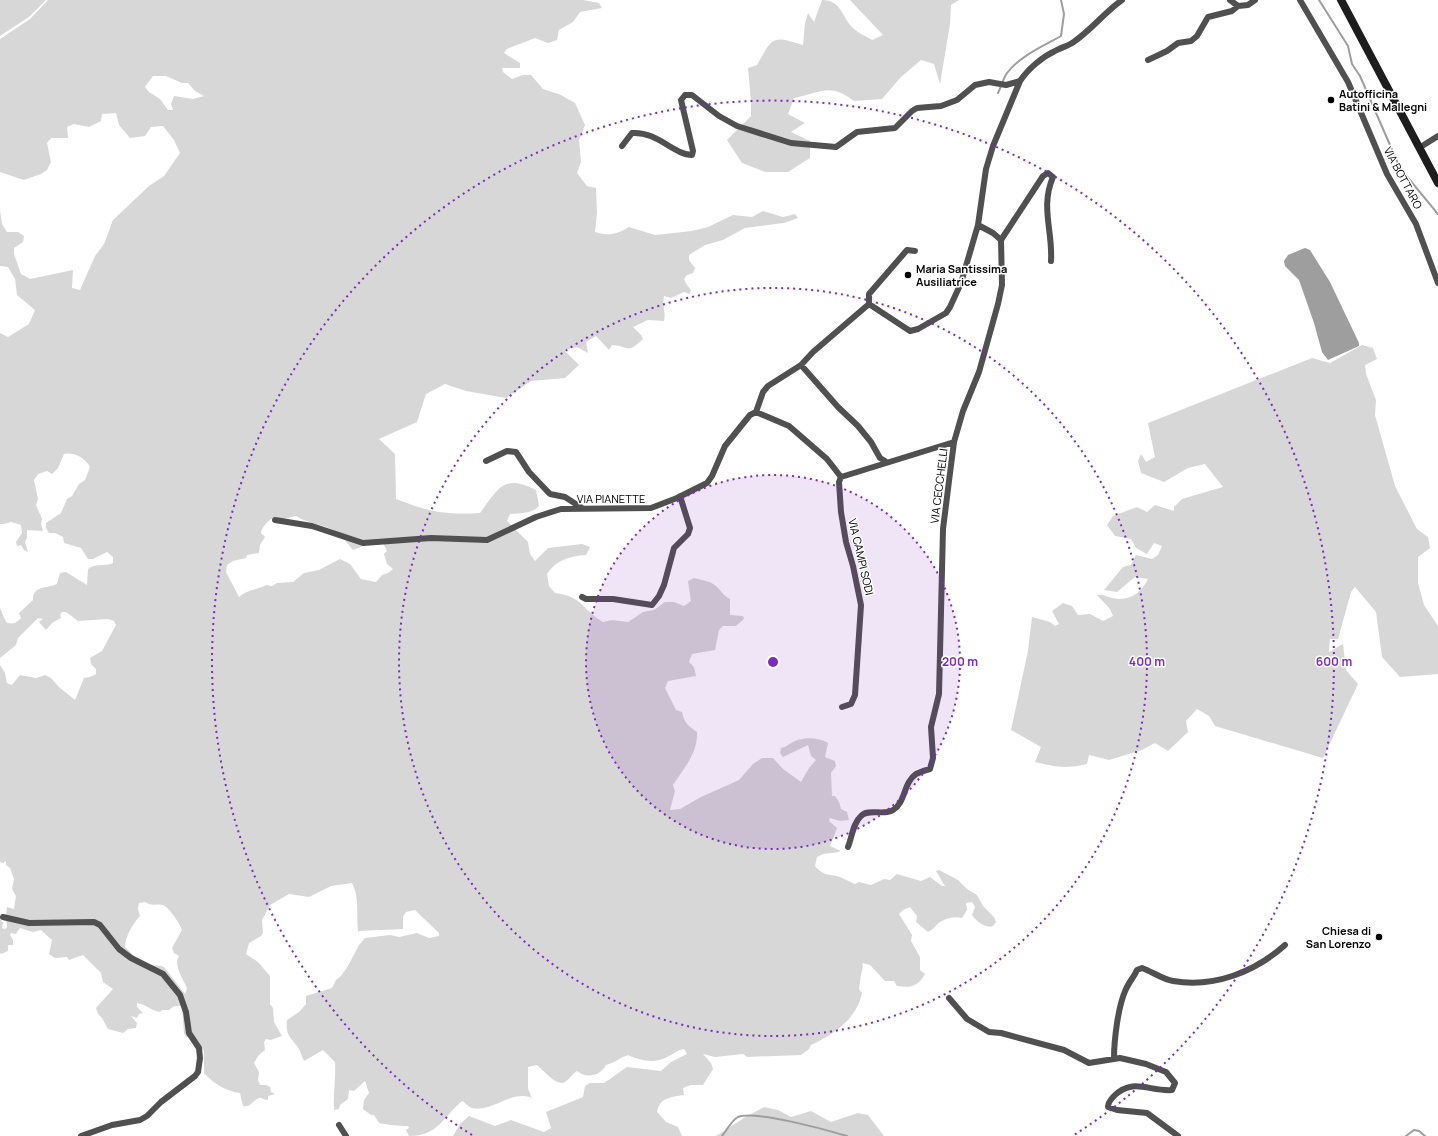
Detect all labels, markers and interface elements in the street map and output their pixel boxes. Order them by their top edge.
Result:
place label: Autofficina Batini & Mallegni [1339,86,1427,114]
marker: Autofficina Batini & Mallegni [1326,95,1336,105]
street label: VIA BOTTARO [1381,144,1426,211]
place label: Maria Santissima Ausiliatrice [916,261,1007,289]
marker: Maria Santissima Ausiliatrice [903,270,913,280]
street label: VIA CECCHELLI [926,448,951,524]
street label: VIA PIANETTE [577,491,645,506]
street label: VIA CAMPI SODI [845,517,878,597]
text: 200 m [942,653,978,670]
text: 400 m [1129,653,1165,670]
text: 600 m [1316,653,1352,670]
centre of rings [766,655,780,669]
place label: Chiesa di San Lorenzo [1306,923,1371,951]
marker: Chiesa di San Lorenzo [1374,932,1384,942]

